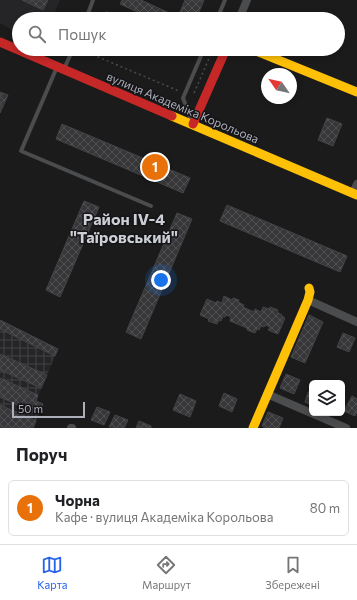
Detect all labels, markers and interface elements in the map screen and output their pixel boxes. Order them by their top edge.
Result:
search box [12,12,345,56]
icon: search [26,23,48,45]
text: Пошук [58,25,106,43]
street label: вулиця Академіка Корольова [105,68,261,146]
north arrow [261,68,297,104]
pin: 1 [142,152,168,182]
district label: Район IV-4 "Таїровський" [70,209,178,246]
your location [151,270,171,290]
map controls [309,380,345,416]
button: layers [309,380,345,416]
scale bar [12,400,85,419]
text: 50 m [18,402,43,415]
text: Поруч [16,444,67,465]
text: Чорна [55,491,100,509]
text: 1 [27,500,33,516]
text: 80 m [310,500,340,516]
text: Кафе · вулиця Академіка Корольова [55,509,273,525]
tab: Карта [37,554,68,591]
tab: Маршрут [142,554,191,591]
tab: Збережені [265,554,320,591]

